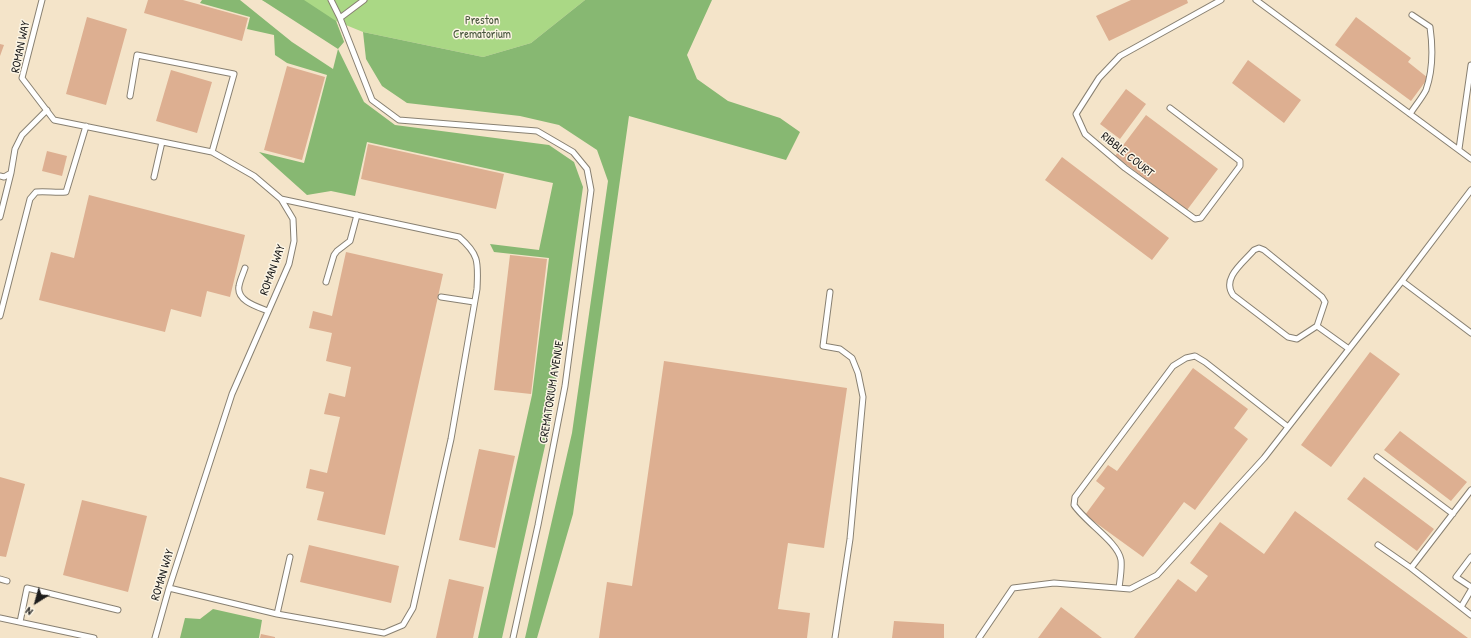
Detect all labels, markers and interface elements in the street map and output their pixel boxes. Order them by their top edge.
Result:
park label: Preston Crematorium [453,14,511,42]
street label: ROMAN WAY [8,20,34,74]
street label: RIBBLE COURT [1098,129,1156,181]
street label: ROMAN WAY [257,243,289,297]
street label: CREMATORIUM AVENUE [537,340,567,444]
street label: ROMAN WAY [148,548,178,602]
north arrow [16,582,56,622]
text: N [22,604,35,619]

